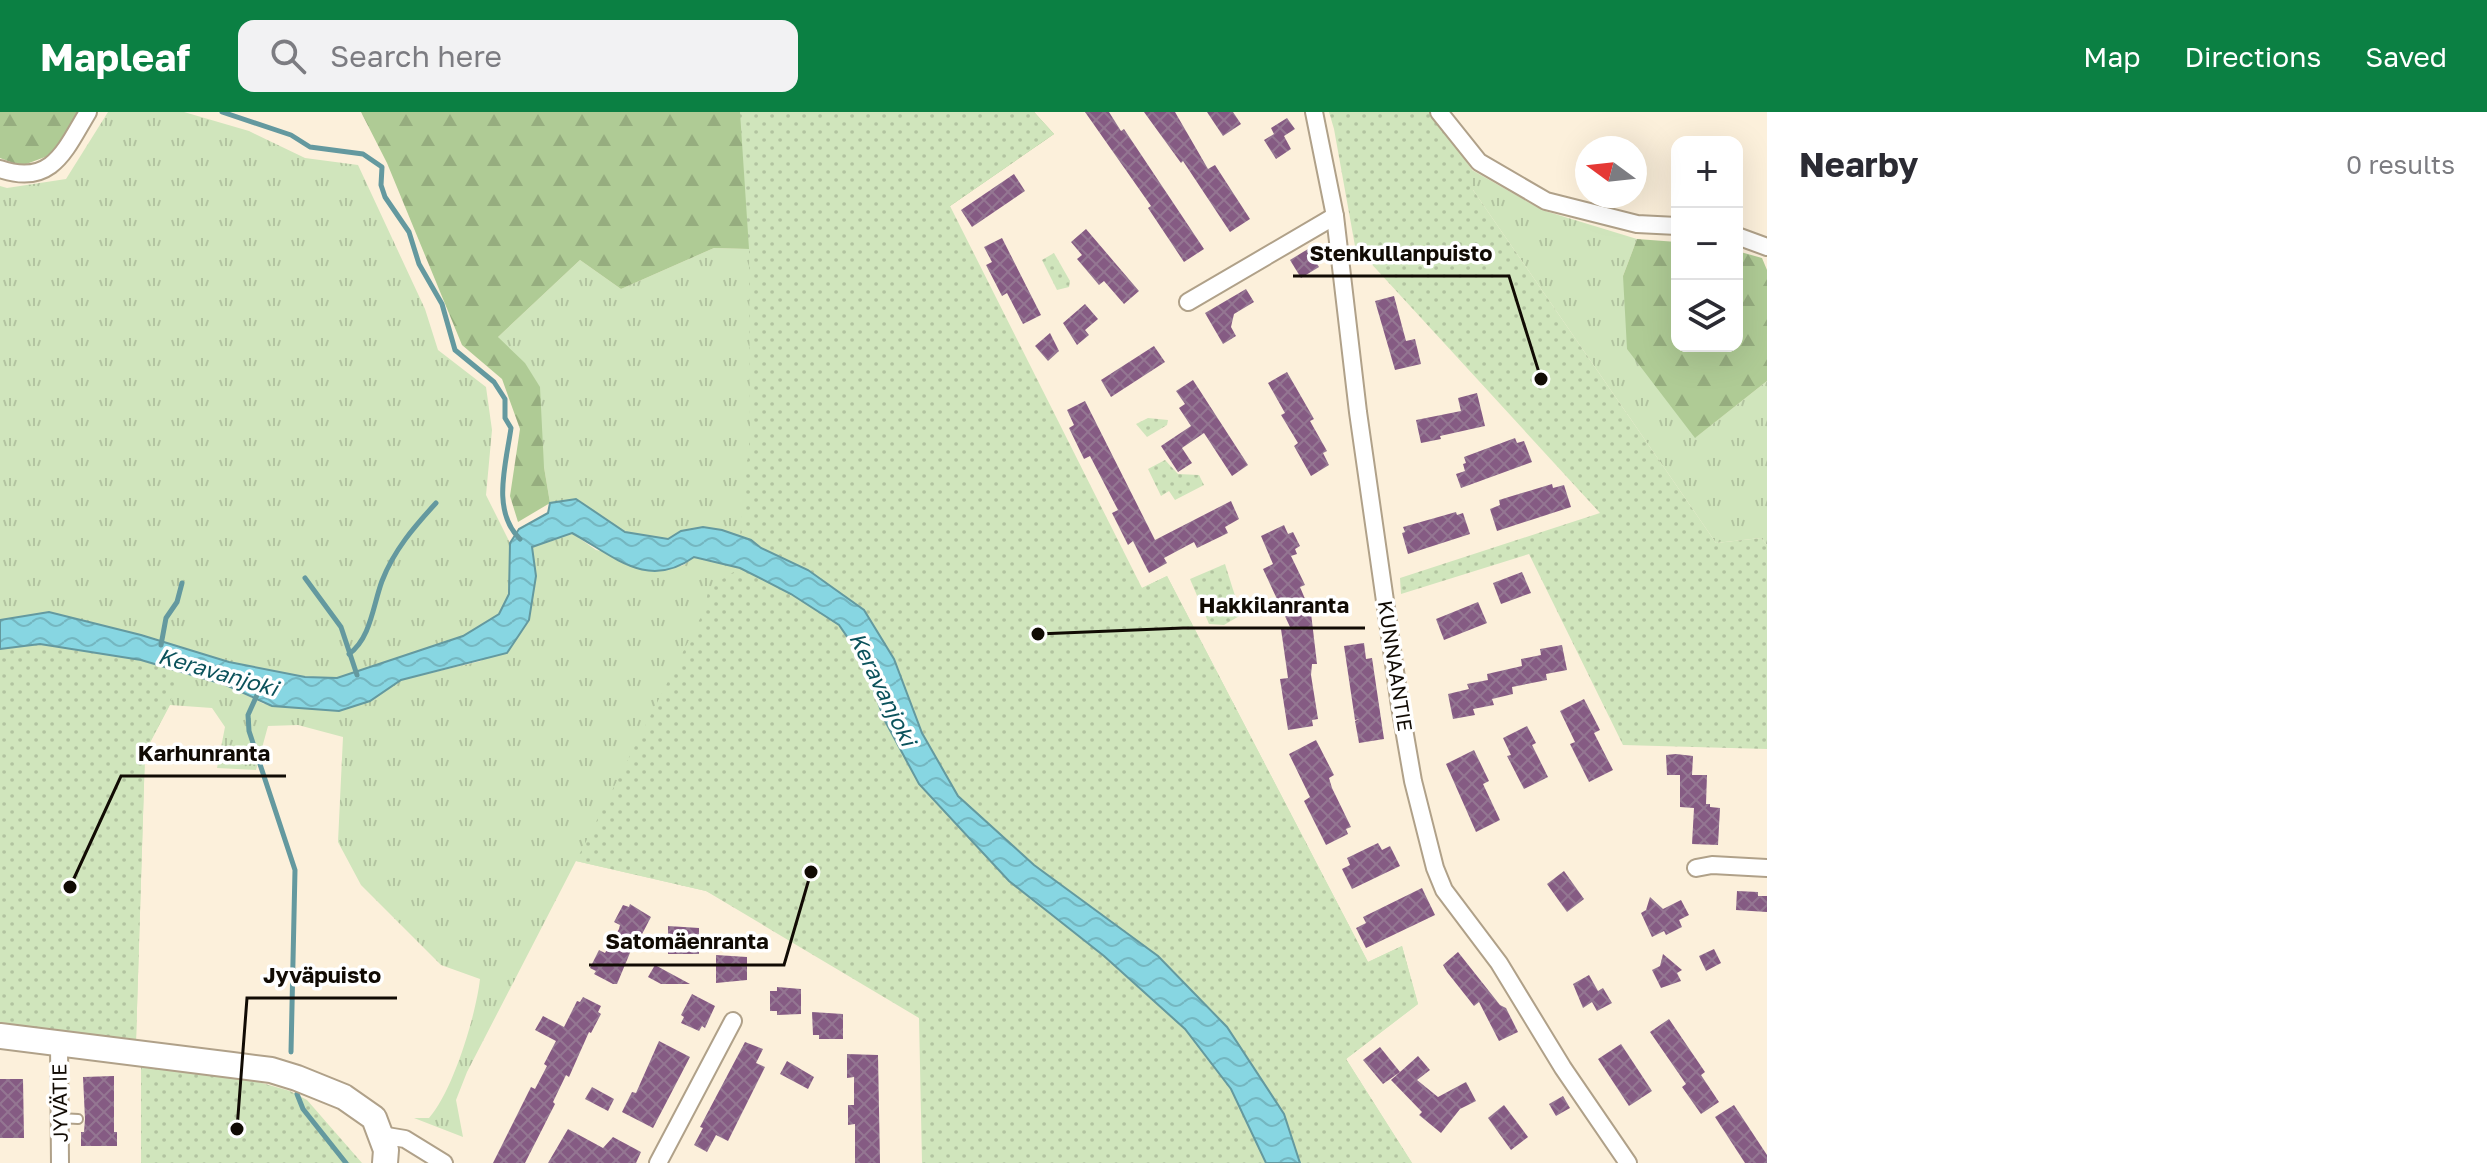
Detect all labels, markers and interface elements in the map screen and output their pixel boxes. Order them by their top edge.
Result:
search box [238,20,798,92]
text: Mapleaf [40,34,190,79]
icon: search [266,34,310,78]
text: Search here [330,38,502,74]
text: Map [2083,40,2140,73]
text: Directions [2184,40,2321,73]
text: Saved [2365,40,2447,73]
north arrow [1575,136,1647,208]
map controls [1671,136,1743,352]
button: + [1671,136,1743,208]
text: Nearby [1799,144,1919,184]
text: 0 results [2346,149,2455,180]
button: − [1671,208,1743,280]
callout: Stenkullanpuisto [1293,230,1509,276]
text: Stenkullanpuisto [1309,239,1493,266]
button: layers [1671,280,1743,352]
callout: Hakkilanranta [1183,582,1365,628]
text: Hakkilanranta [1199,591,1349,618]
street label: KUNNAANTIE [1374,599,1418,733]
water label: Keravanjoki [844,628,924,753]
water label: Keravanjoki [155,642,284,702]
callout: Karhunranta [121,730,286,776]
text: Karhunranta [138,739,270,766]
callout: Satomäenranta [589,919,784,965]
text: Satomäenranta [605,927,769,954]
callout: Jyväpuisto [247,952,397,998]
text: Jyväpuisto [263,961,381,988]
street label: JYVÄTIE [46,1064,72,1143]

